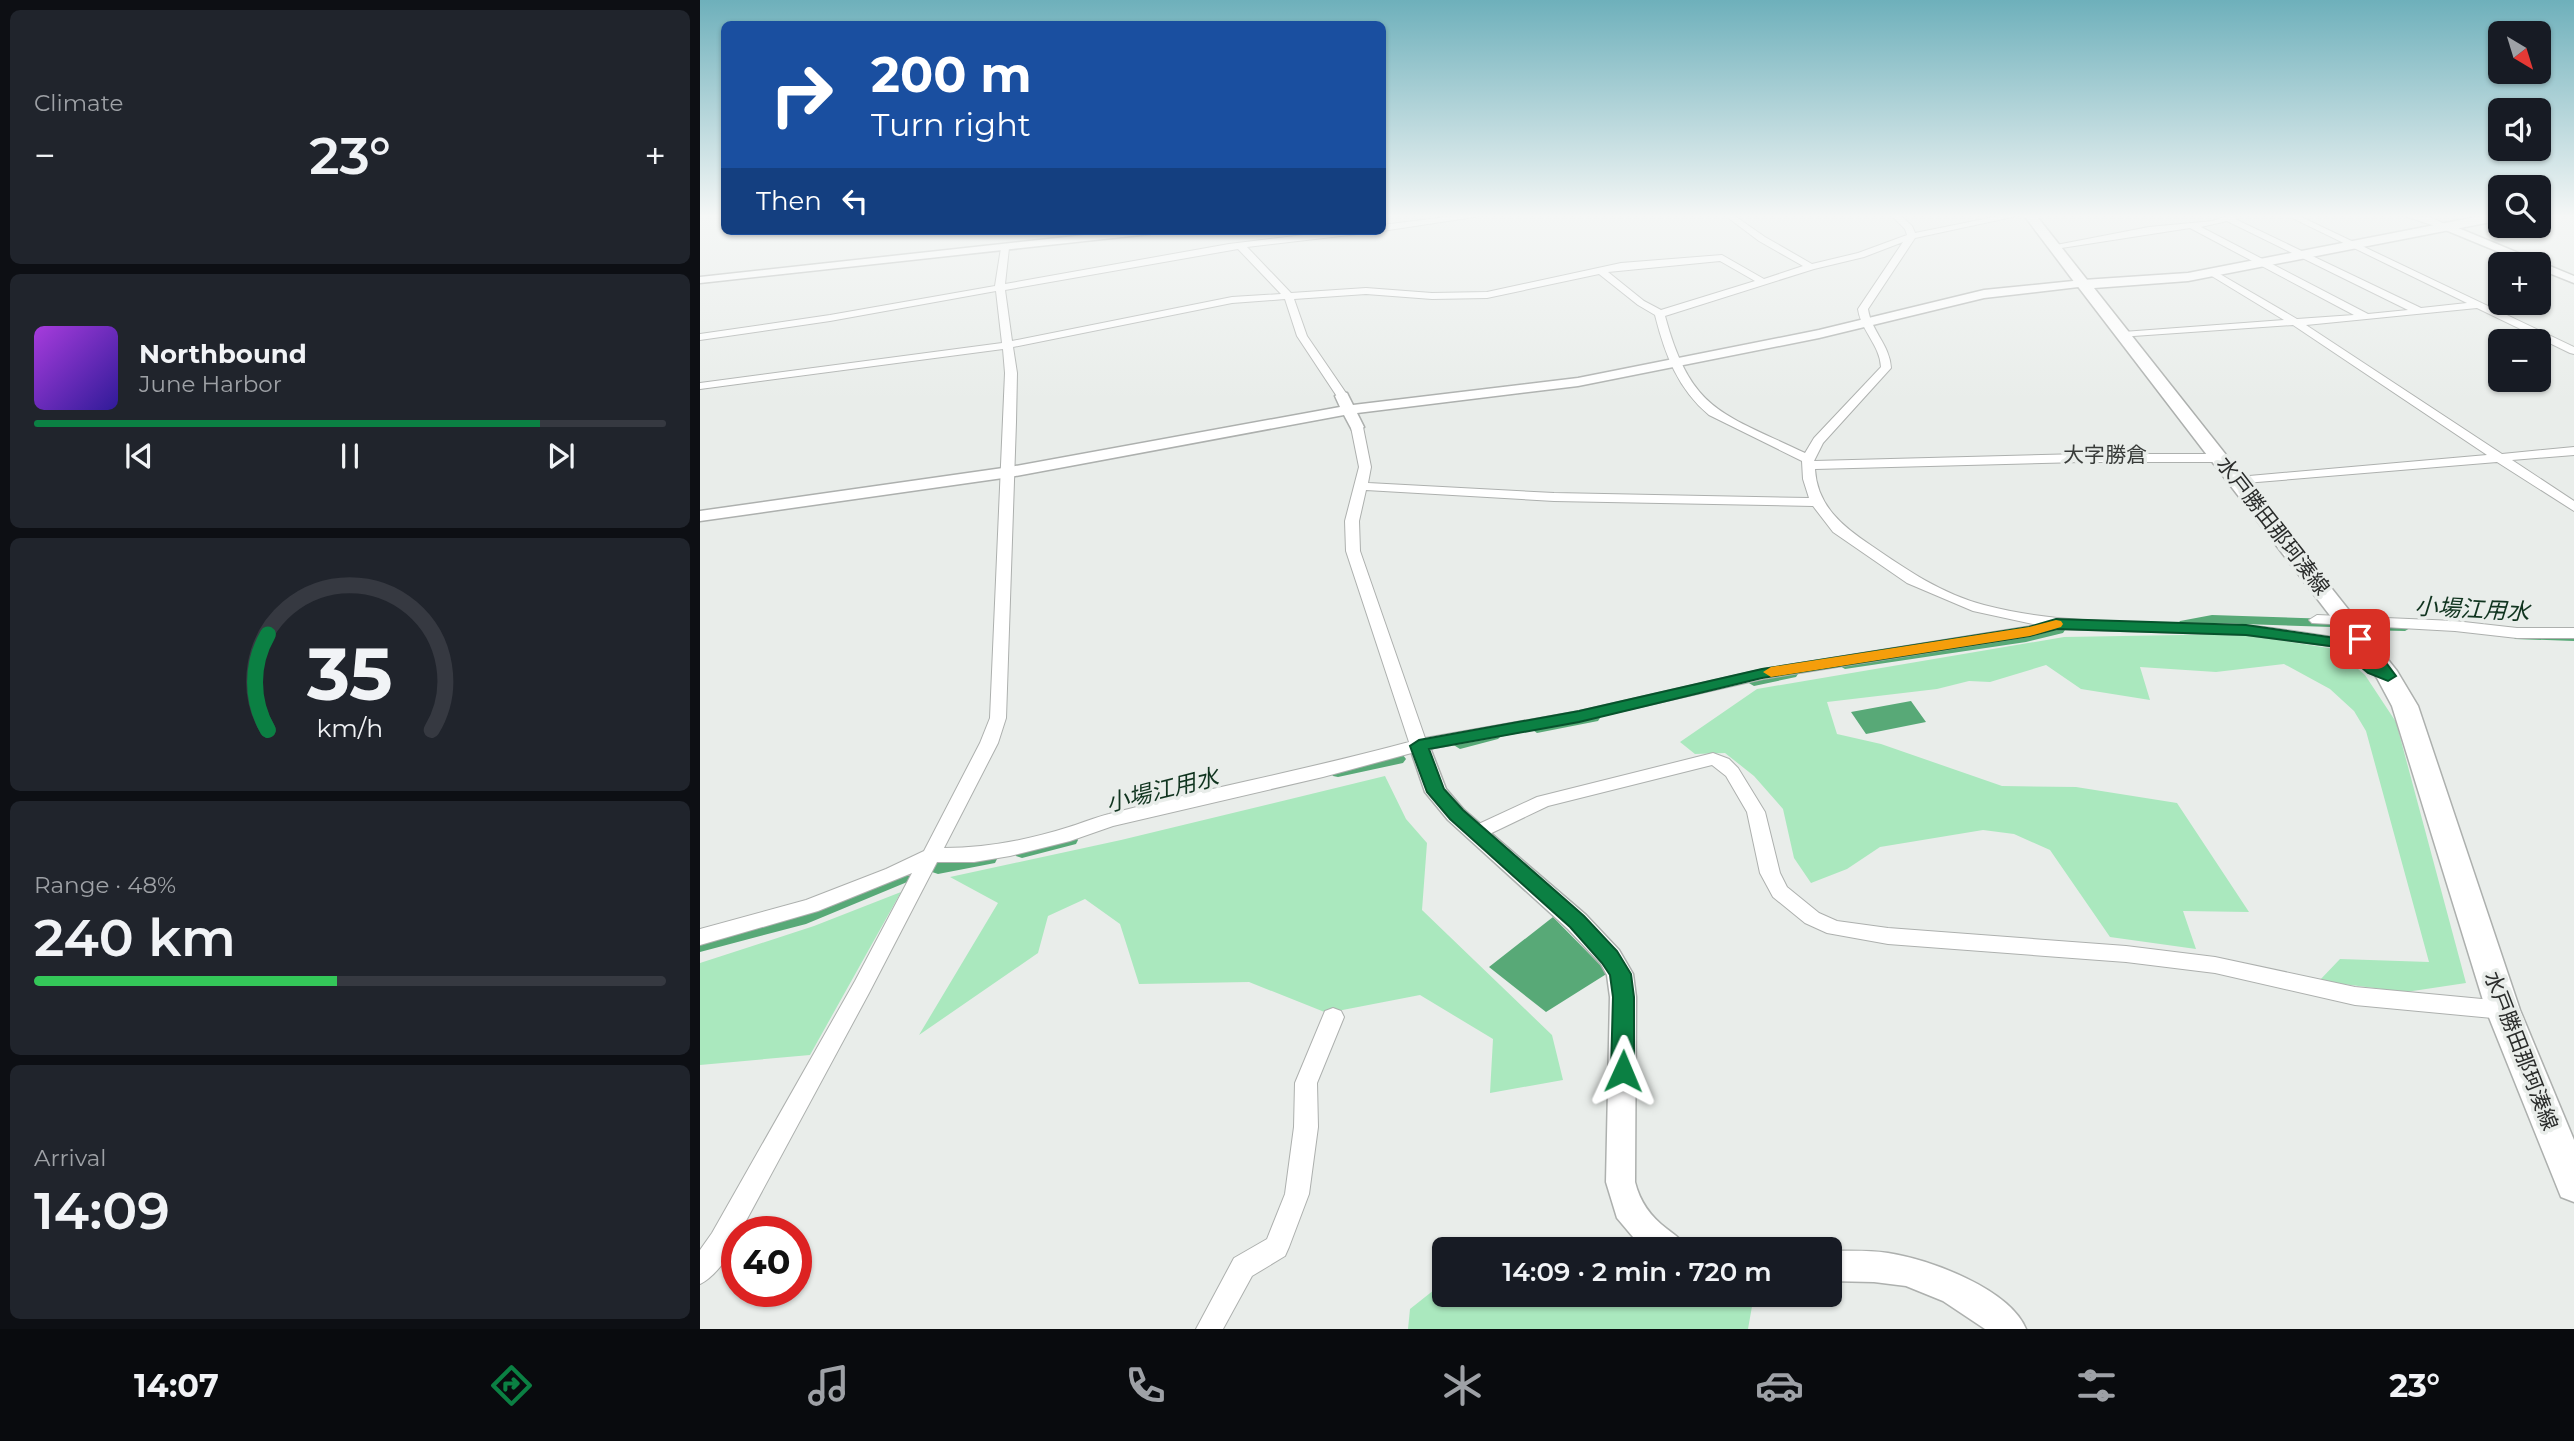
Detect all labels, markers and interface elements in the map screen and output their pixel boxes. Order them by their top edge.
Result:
north arrow [2488,21,2552,84]
map controls [2488,21,2551,392]
text: 200 m [871,45,1032,104]
icon: right [756,49,847,140]
text: Climate [34,89,123,117]
button: sound [2488,98,2551,161]
text: Turn right [871,105,1031,144]
text: 23° [309,124,391,187]
text: − [34,132,56,179]
text: + [644,132,666,179]
button: search [2488,175,2551,238]
icon: left [836,182,874,220]
text: Then [756,185,822,217]
button: + [2488,252,2551,315]
button: − [2488,329,2551,392]
text: Northbound [139,338,307,370]
text: June Harbor [139,370,282,398]
icon: previous [120,437,158,475]
icon: pause [331,437,369,475]
icon: next [542,437,580,475]
district label: 大字勝倉 [2063,442,2147,467]
street label: 水戸勝田那珂湊線 [2212,452,2335,600]
water label: 小場江用水 [2414,592,2533,626]
pin [2330,609,2390,669]
icon: arrive [2341,620,2379,658]
text: 35 [306,631,393,719]
text: km/h [317,713,383,743]
water label: 小場江用水 [1103,762,1224,817]
text: Range · 48% [34,871,176,899]
text: 240 km [34,906,236,969]
street label: 水戸勝田那珂湊線 [2480,968,2563,1134]
position arrow [1586,1034,1660,1108]
text: Arrival [34,1144,107,1172]
text: 14:09 [34,1179,170,1242]
speed limit sign: 40 [721,1216,812,1307]
text: 14:09 · 2 min · 720 m [1502,1256,1772,1288]
icon: directions [487,1361,536,1410]
icon: music [804,1361,853,1410]
icon: phone [1121,1361,1170,1410]
icon: climate [1438,1361,1487,1410]
icon: car [1755,1361,1804,1410]
icon: filters [2072,1361,2121,1410]
text: 14:07 [134,1366,219,1405]
text: 23° [2389,1366,2440,1405]

